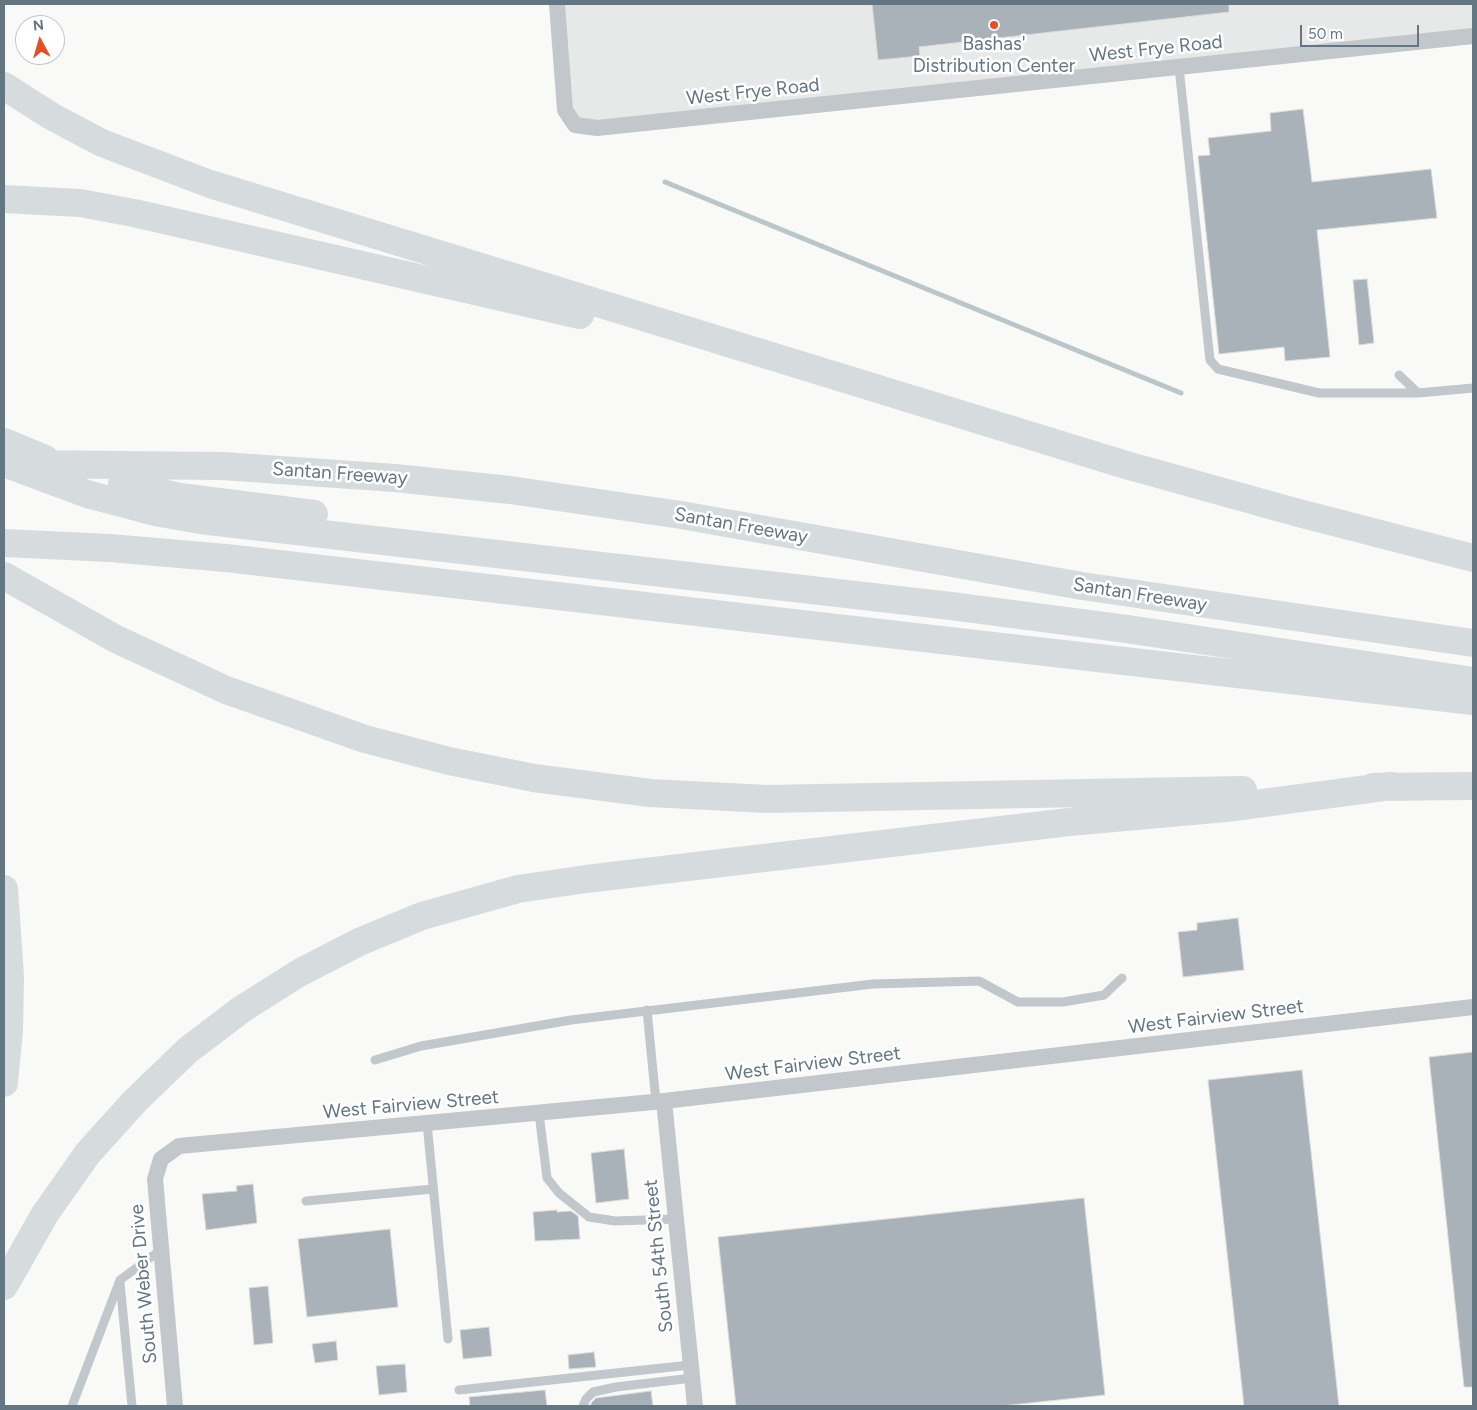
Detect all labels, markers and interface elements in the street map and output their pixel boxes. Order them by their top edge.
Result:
north arrow [15,15,65,65]
scale bar [1302,15,1421,47]
text: N [32,17,45,35]
marker: Bashas' Distribution Center [988,19,1000,31]
text: 50 m [1308,25,1343,43]
street label: West Frye Road [1088,31,1224,67]
place label: Bashas' Distribution Center [913,33,1075,77]
street label: West Frye Road [685,74,821,110]
street label: Santan Freeway [272,458,408,490]
street label: Santan Freeway [672,503,810,549]
street label: Santan Freeway [1071,573,1209,617]
street label: West Fairview Street [1127,995,1305,1039]
street label: West Fairview Street [724,1042,902,1086]
street label: West Fairview Street [322,1086,500,1124]
street label: South 54th Street [640,1178,678,1334]
street label: South Weber Drive [126,1203,162,1365]

